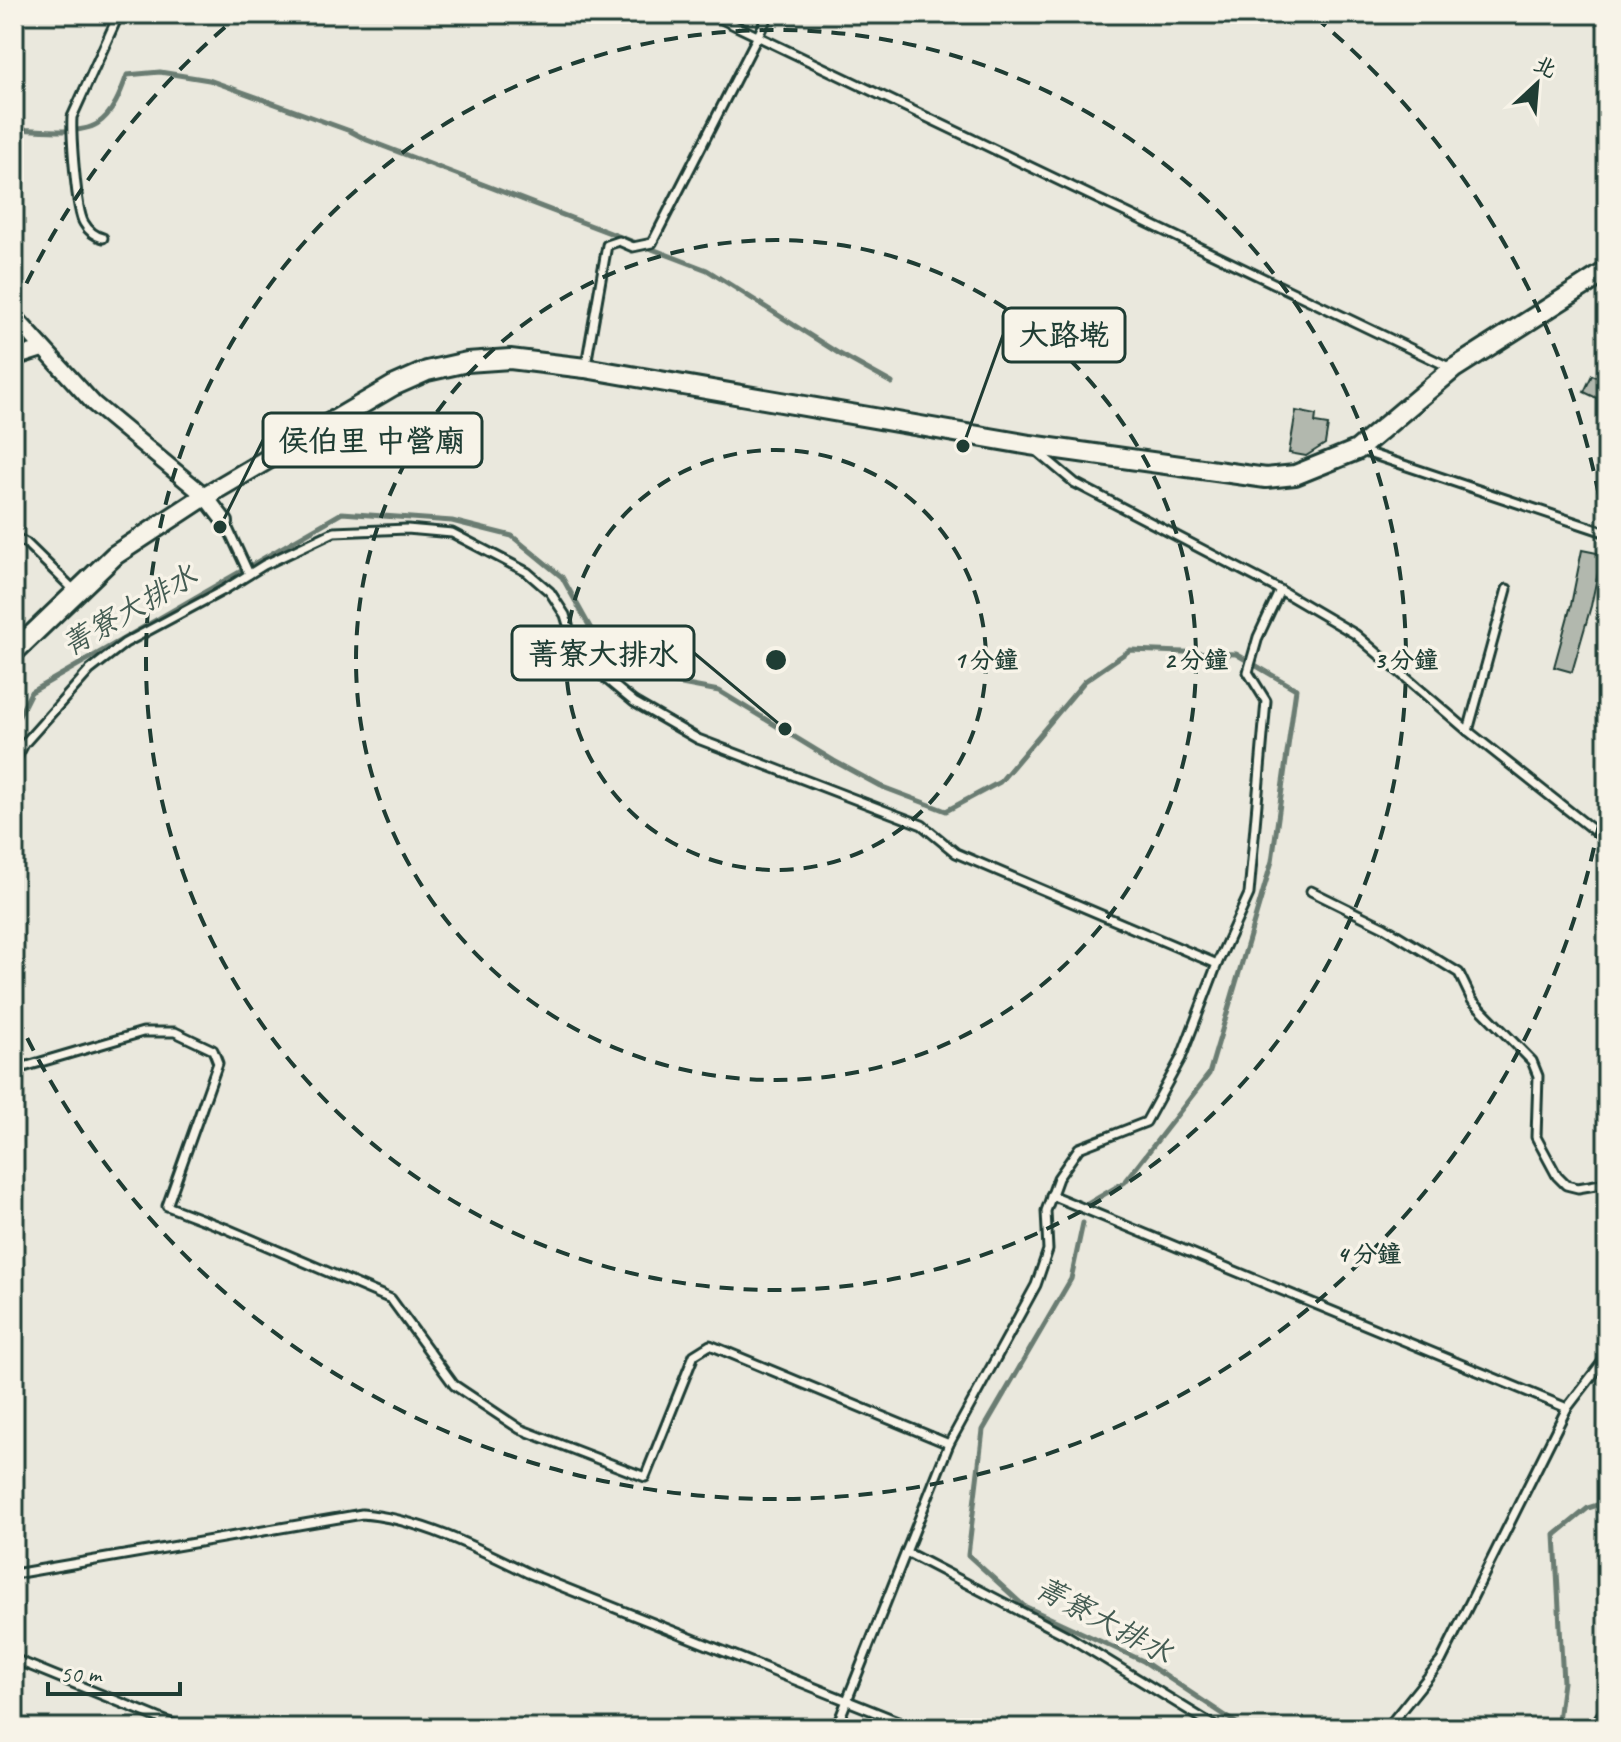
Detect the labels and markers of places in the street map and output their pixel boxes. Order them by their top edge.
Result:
callout: 大路墘 [1003,308,1125,362]
callout: 侯伯里 中營廟 [263,413,482,467]
callout: 菁寮大排水 [512,626,694,680]
centre of rings [762,646,790,674]

